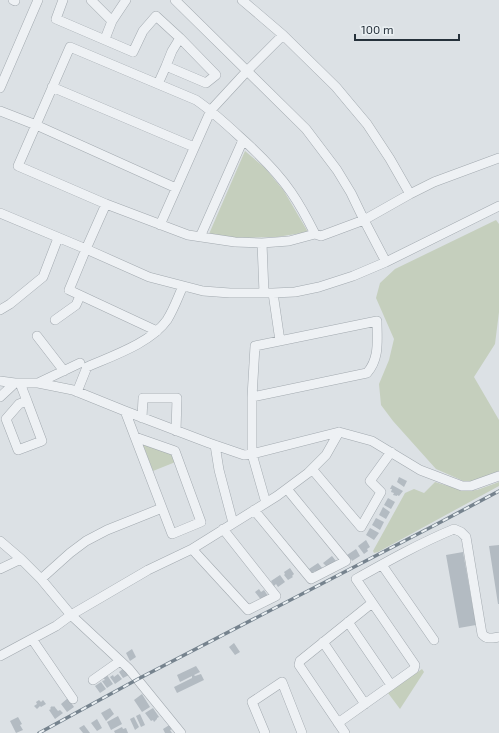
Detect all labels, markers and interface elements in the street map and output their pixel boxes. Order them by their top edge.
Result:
scale bar [355,16,459,42]
text: 100 m [361,22,393,36]

